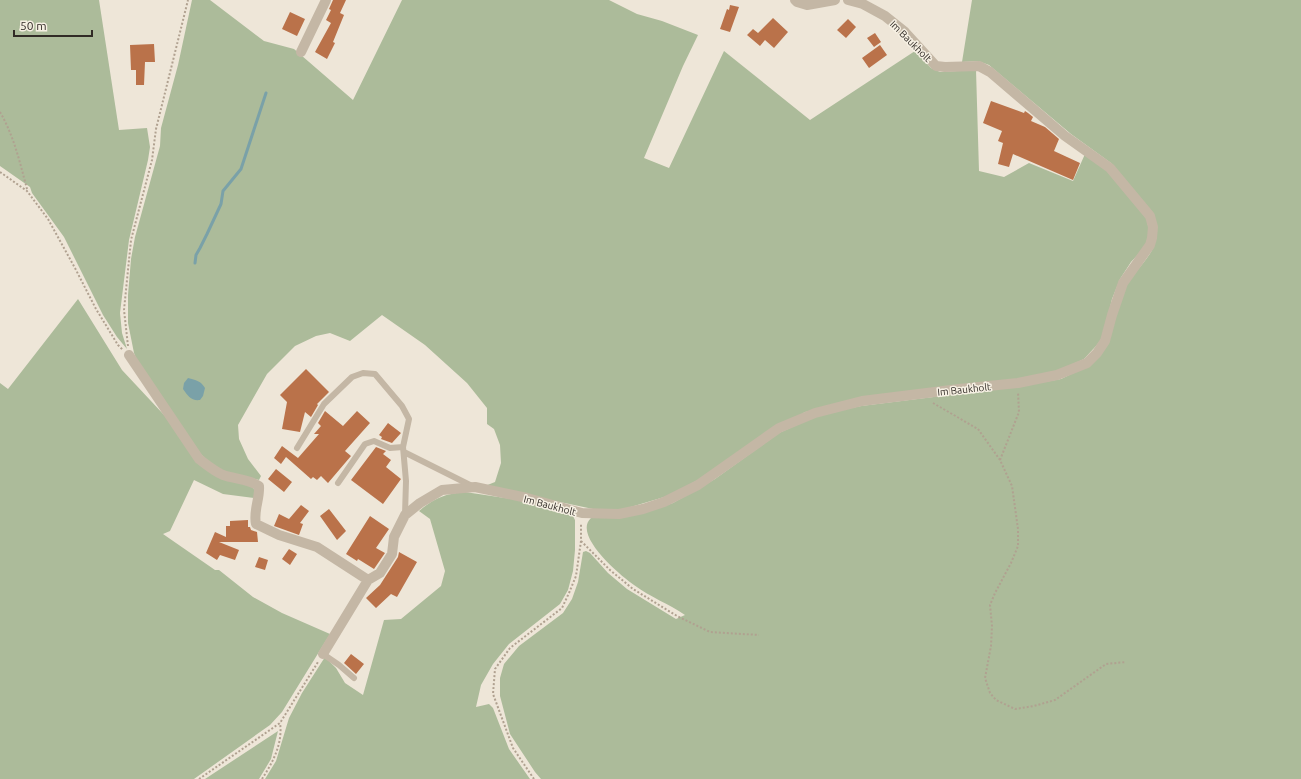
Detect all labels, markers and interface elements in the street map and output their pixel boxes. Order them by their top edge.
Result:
scale bar [14,12,92,38]
street label: Im Baukholt [888,18,934,64]
text: 50 m [20,19,47,32]
street label: Im Baukholt [937,381,991,398]
street label: Im Baukholt [522,493,577,518]

